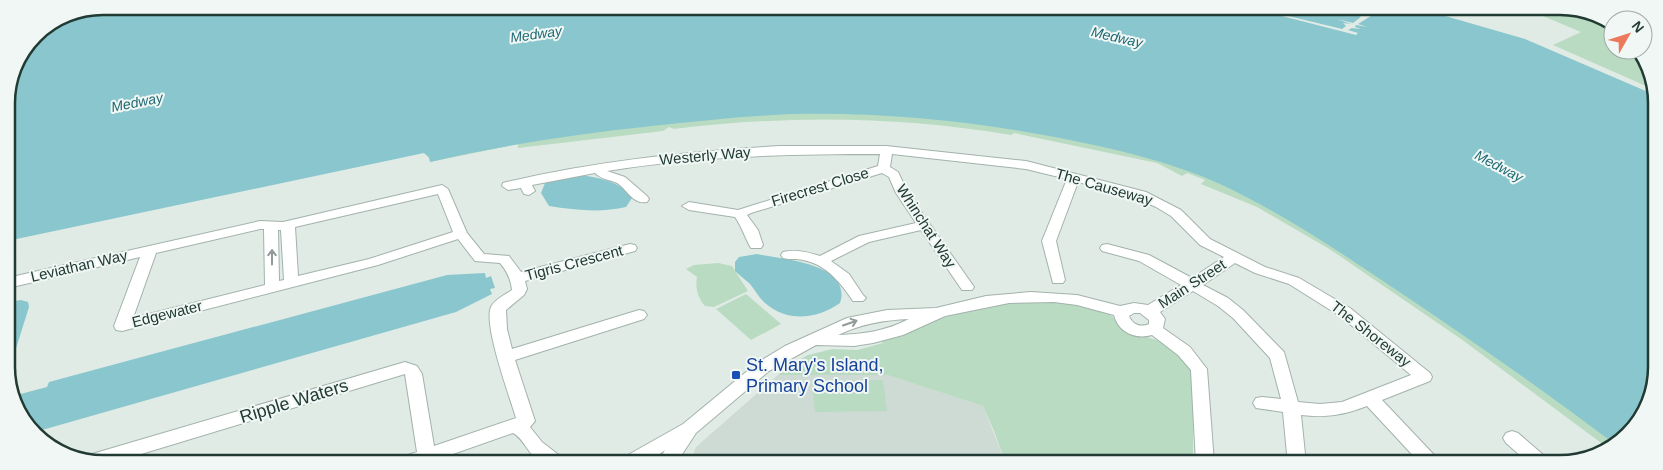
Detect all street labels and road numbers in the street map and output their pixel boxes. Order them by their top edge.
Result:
street label: Westerly Way [659,143,752,168]
street label: Firecrest Close [769,164,871,209]
street label: The Causeway [1054,165,1155,209]
street label: Whinchat Way [893,181,960,271]
street label: Tigris Crescent [523,241,625,284]
street label: Leviathan Way [29,246,129,285]
street label: Main Street [1155,255,1229,312]
street label: Edgewater [130,297,204,330]
street label: The Shoreway [1328,297,1415,370]
street label: Ripple Waters [237,375,351,427]

